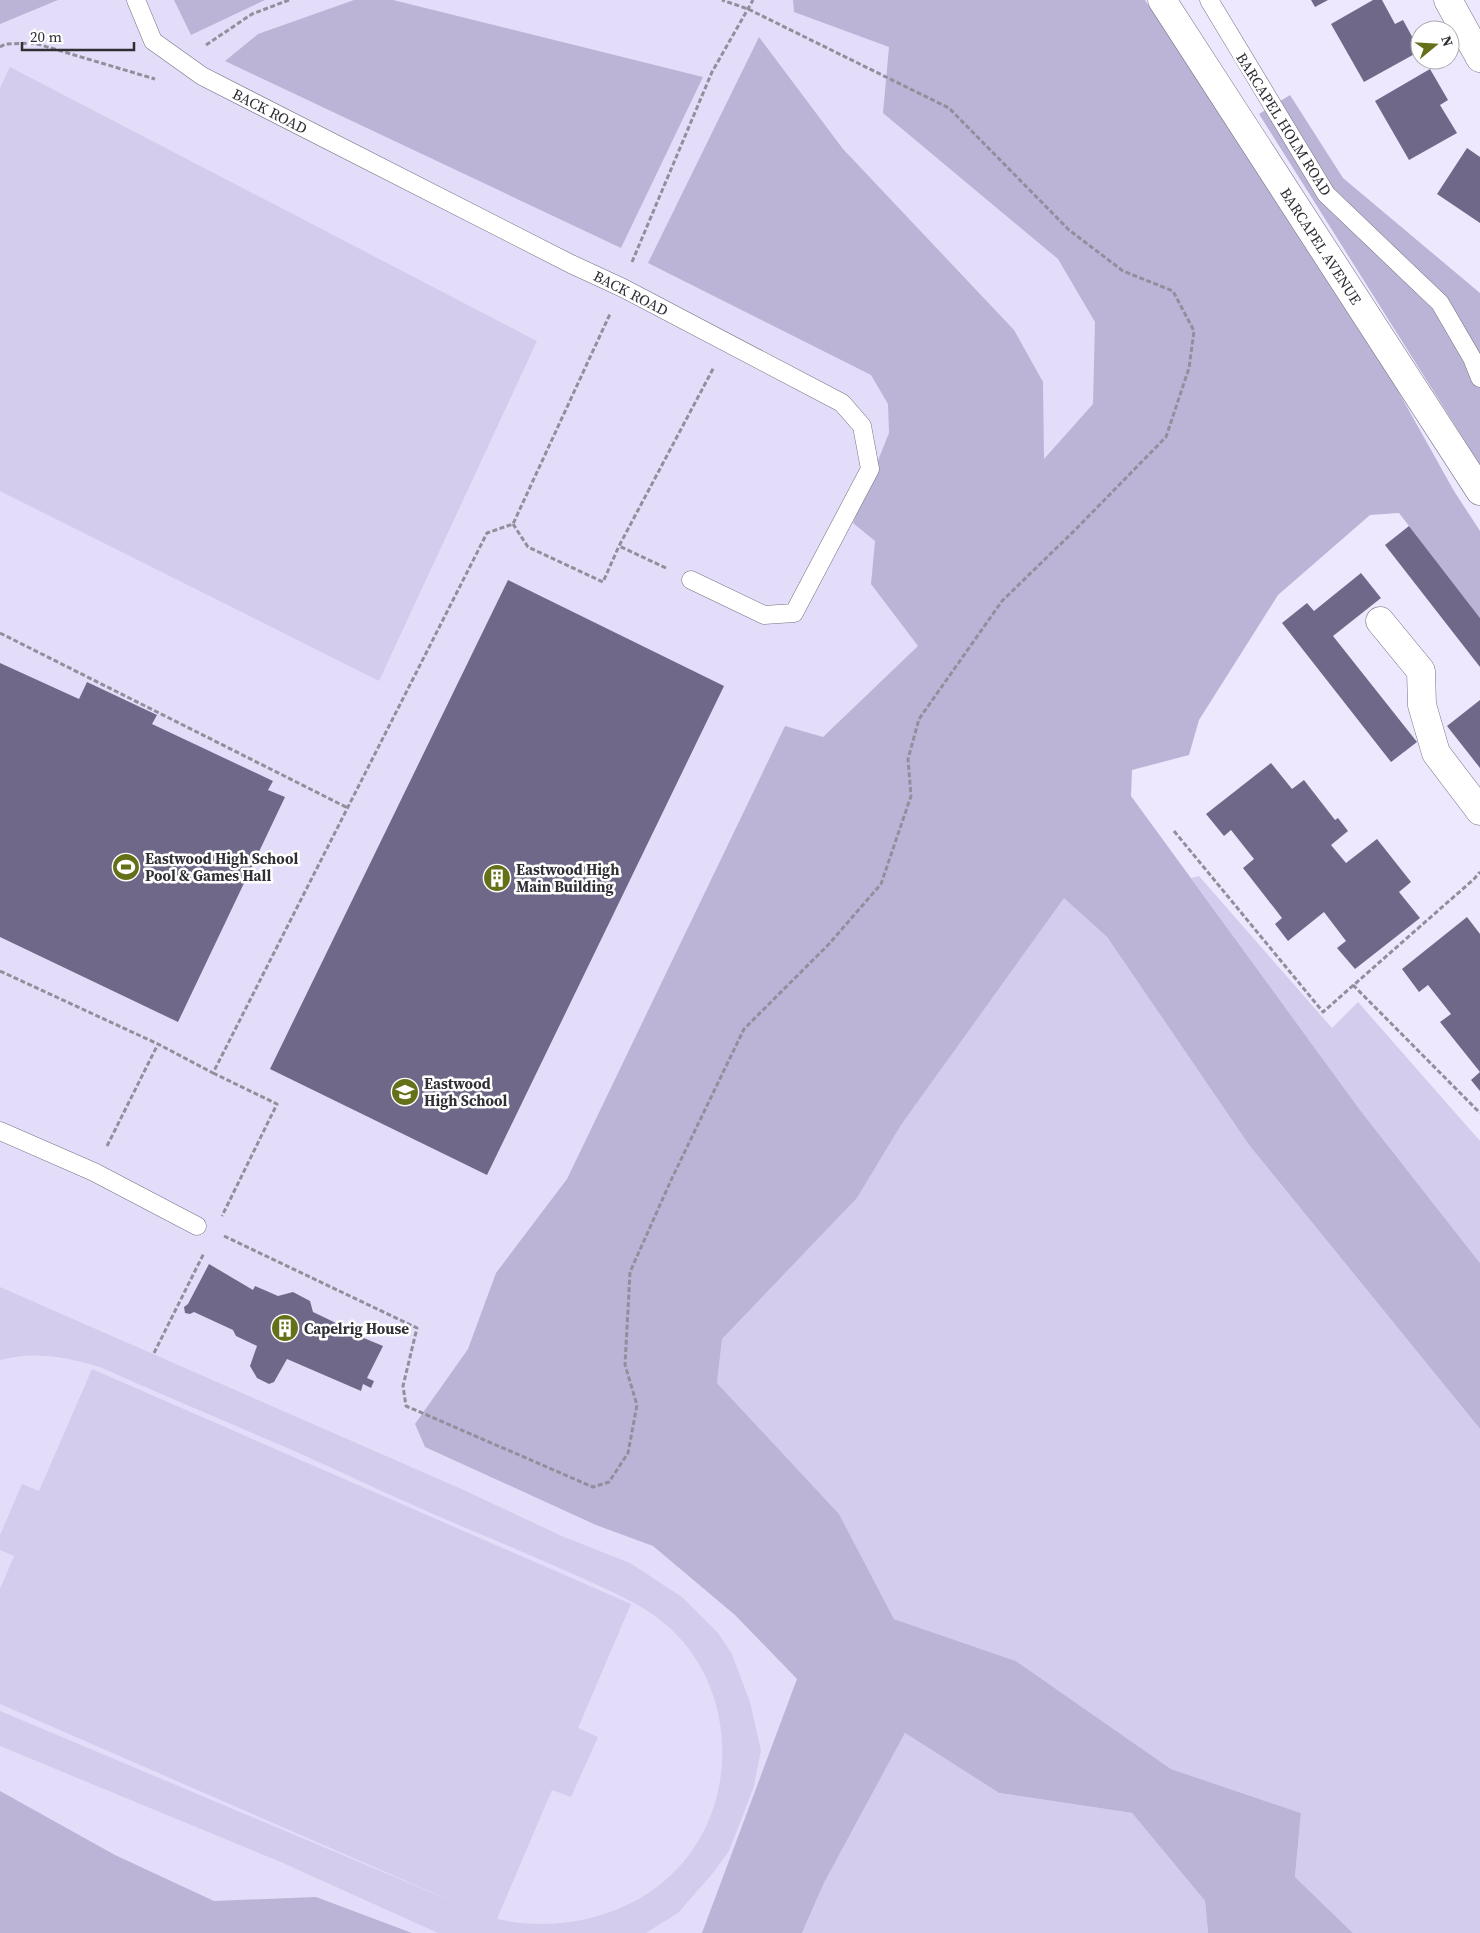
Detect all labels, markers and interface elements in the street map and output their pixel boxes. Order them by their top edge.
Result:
scale bar [22,20,135,52]
north arrow [1410,20,1460,70]
text: 20 m [30,26,62,47]
text: N [1436,33,1458,49]
street label: BARCAPEL HOLM ROAD [1231,48,1337,200]
street label: BACK ROAD [229,83,311,139]
street label: BARCAPEL AVENUE [1275,183,1367,309]
street label: BACK ROAD [590,265,672,321]
place label: Eastwood High School Pool & Games Hall [145,848,298,886]
sports icon: Eastwood High School Pool & Games Hall [111,852,141,882]
place label: Eastwood High Main Building [516,859,619,897]
building icon: Eastwood High Main Building [482,863,512,893]
place label: Eastwood High School [424,1073,507,1111]
school or university icon: Eastwood High School [390,1077,420,1107]
building icon: Capelrig House [270,1313,300,1343]
place label: Capelrig House [304,1318,409,1339]

